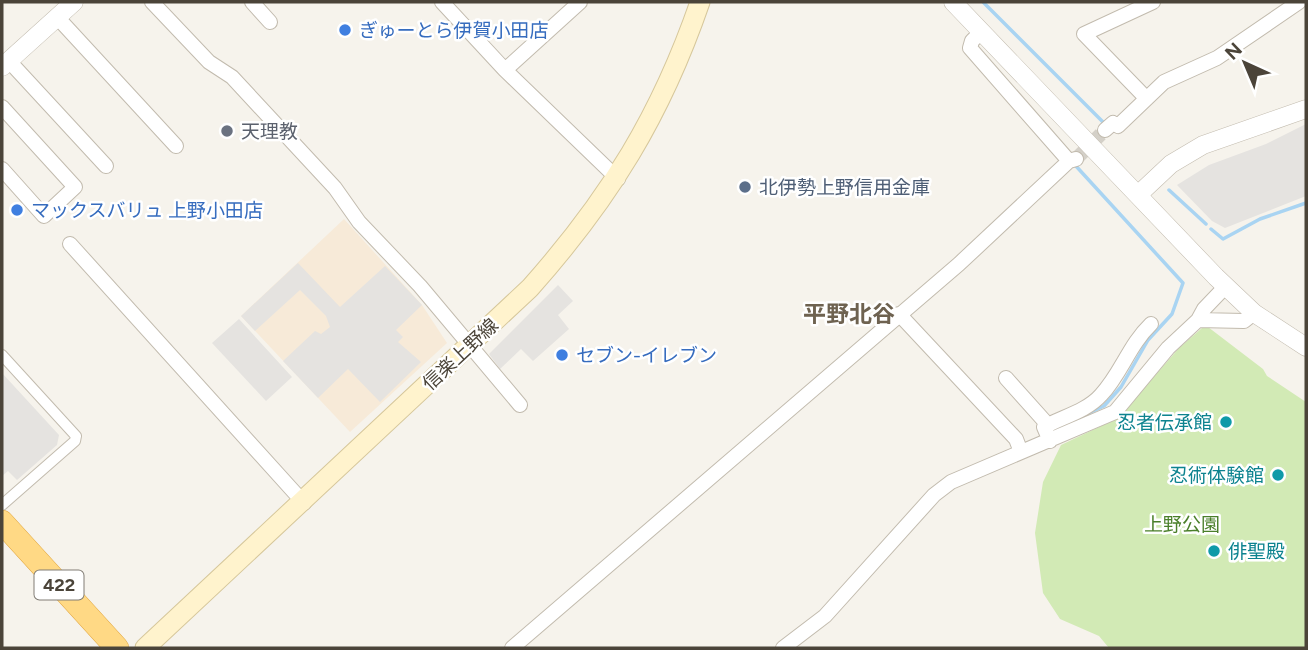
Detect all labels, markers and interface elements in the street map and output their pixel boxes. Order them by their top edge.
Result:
place label: ぎゅーとら伊賀小田店 [359,19,548,42]
marker: ぎゅーとら伊賀小田店 [337,22,353,38]
north arrow [1210,28,1280,98]
text: N [1220,38,1247,65]
place label: 天理教 [241,120,298,143]
marker: 天理教 [219,123,235,139]
place label: 北伊勢上野信用金庫 [759,176,930,199]
marker: 北伊勢上野信用金庫 [737,179,753,195]
place label: マックスバリュ 上野小田店 [31,199,263,222]
marker: マックスバリュ 上野小田店 [9,202,25,218]
district label: 平野北谷 [803,300,895,328]
street label: 信楽上野線 [418,314,503,395]
place label: セブン-イレブン [576,344,717,367]
marker: セブン-イレブン [554,347,570,363]
place label: 忍者伝承館 [1117,411,1212,434]
marker: 忍者伝承館 [1218,414,1234,430]
place label: 忍術体験館 [1169,464,1264,487]
marker: 忍術体験館 [1270,467,1286,483]
park label: 上野公園 [1144,513,1220,536]
place label: 俳聖殿 [1228,540,1285,563]
marker: 俳聖殿 [1206,543,1222,559]
road number: 422 [34,570,84,600]

